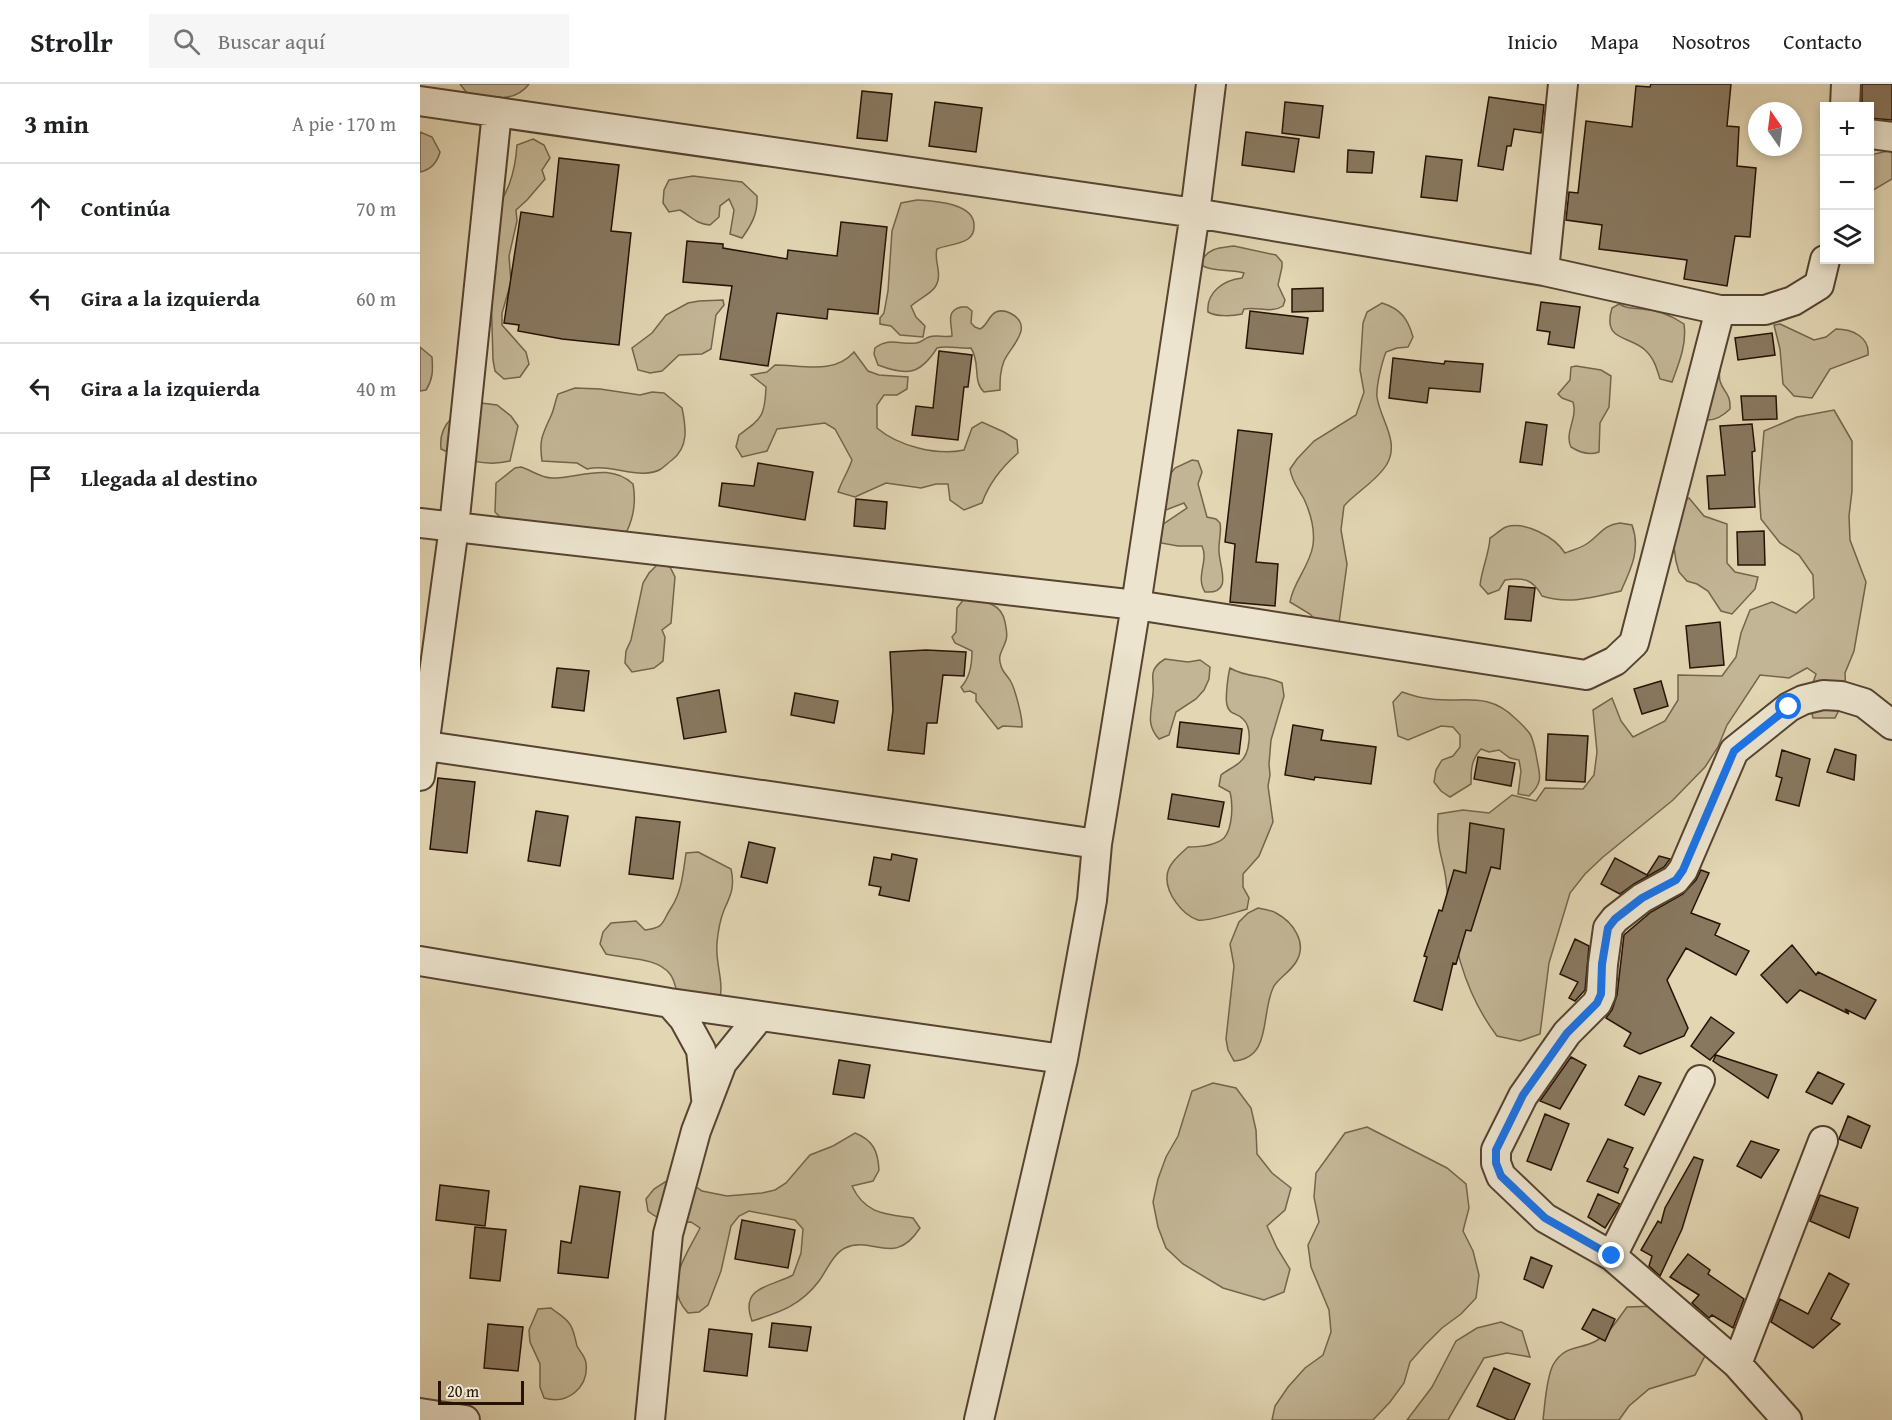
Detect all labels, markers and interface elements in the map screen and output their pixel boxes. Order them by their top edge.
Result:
search box [149,14,569,68]
text: Strollr [30,21,113,62]
icon: search [170,25,203,58]
text: Buscar aquí [218,25,325,57]
text: Inicio [1508,26,1558,57]
text: Mapa [1591,26,1639,57]
text: Nosotros [1672,26,1750,57]
text: Contacto [1783,26,1862,57]
north arrow [1748,102,1802,156]
map controls [1820,102,1874,264]
button: + [1820,102,1874,156]
text: 3 min [24,104,89,143]
text: A pie · 170 m [292,109,396,138]
button: − [1820,156,1874,210]
icon: ahead [24,192,57,225]
text: Continúa [81,192,170,224]
text: 70 m [356,194,396,223]
button: layers [1820,210,1874,264]
icon: left [24,282,57,315]
text: Gira a la izquierda [81,282,260,314]
text: 60 m [356,284,396,313]
icon: left [24,372,57,405]
text: Gira a la izquierda [81,372,260,404]
text: 40 m [356,374,396,403]
icon: arrive [24,462,57,495]
text: Llegada al destino [81,462,257,494]
route start [1775,693,1801,719]
route end [1598,1242,1624,1268]
scale bar [438,1378,524,1406]
text: 20 m [447,1379,479,1403]

